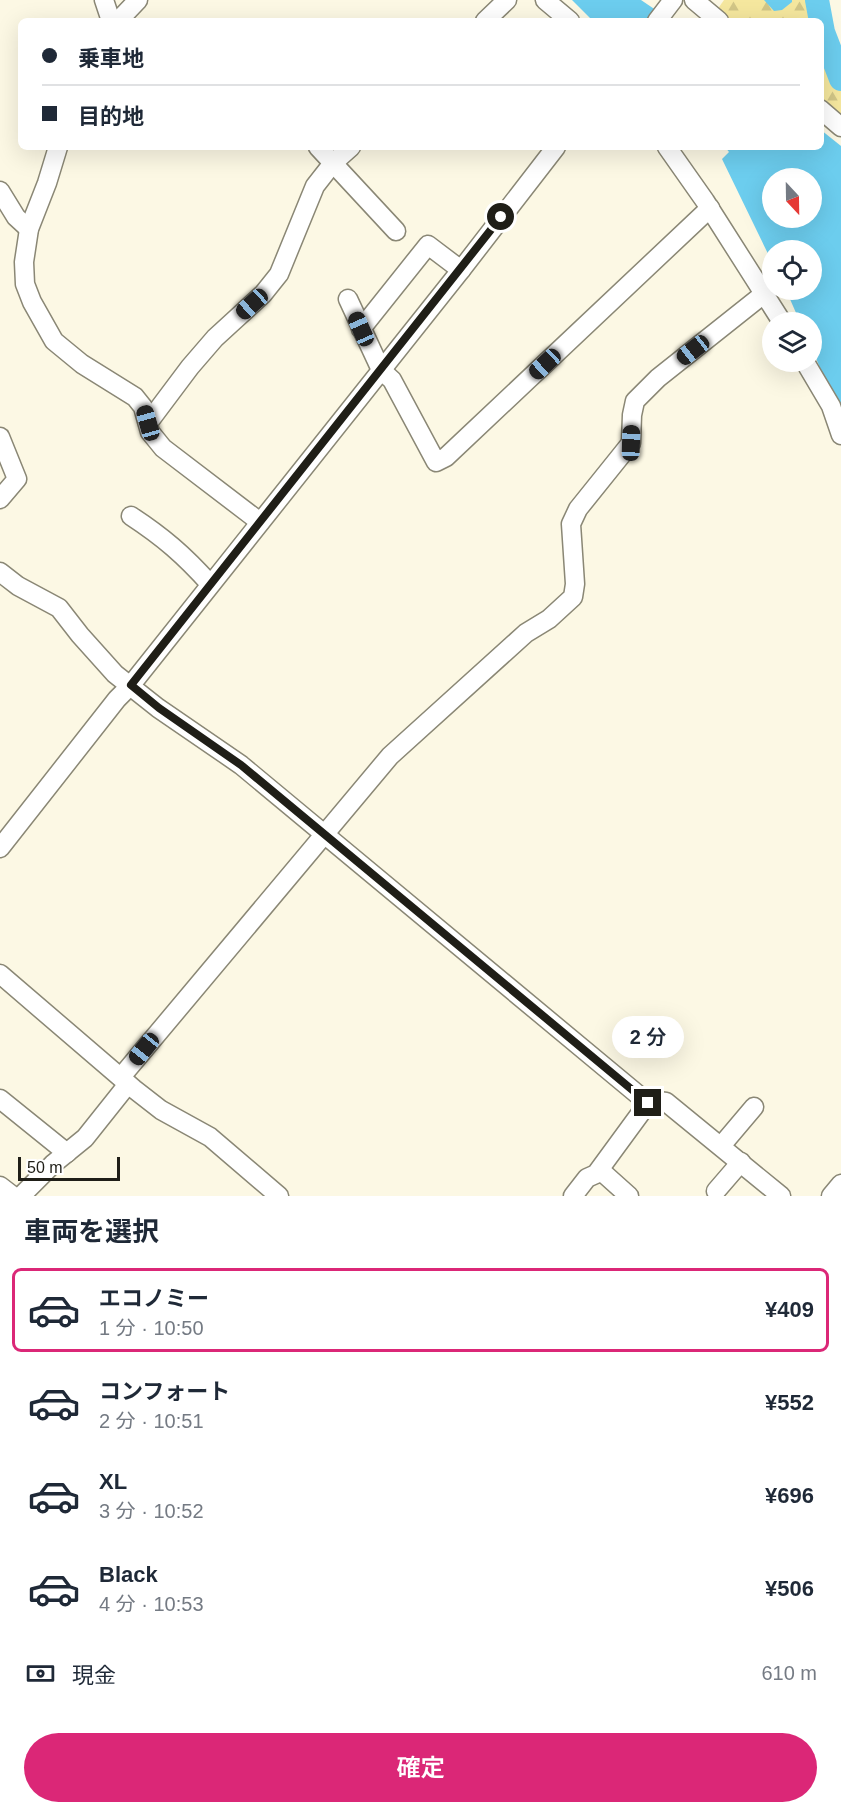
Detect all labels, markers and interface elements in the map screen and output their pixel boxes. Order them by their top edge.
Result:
text: 乗車地 [78,46,144,71]
text: 目的地 [78,104,144,129]
north arrow [762,168,822,228]
map controls [762,168,822,372]
route start [487,203,514,230]
button: locate [762,240,822,300]
car [233,285,271,323]
car [345,309,377,349]
button: layers [762,312,822,372]
car [673,332,713,368]
car [526,345,564,383]
car [134,403,162,443]
car [621,425,641,461]
callout: 2 分 [612,1016,684,1058]
text: 2 分 [630,1026,666,1048]
car [126,1029,162,1069]
route end [634,1089,661,1116]
scale bar [18,1154,120,1182]
text: 50 m [27,1159,63,1176]
text: 車両を選択 [24,1217,159,1247]
icon: car [27,1283,81,1337]
text: エコノミー [99,1286,209,1311]
text: ¥409 [765,1297,814,1322]
text: 1 分 · 10:50 [99,1317,204,1339]
icon: car [27,1376,81,1430]
text: コンフォート [99,1379,230,1404]
text: ¥552 [765,1390,814,1415]
text: 2 分 · 10:51 [99,1410,204,1432]
icon: car [27,1469,81,1523]
text: XL [99,1469,127,1494]
text: ¥696 [765,1483,814,1508]
text: 3 分 · 10:52 [99,1500,204,1522]
icon: car [27,1562,81,1616]
text: Black [99,1562,158,1587]
text: ¥506 [765,1576,814,1601]
text: 4 分 · 10:53 [99,1593,204,1615]
icon: cash [24,1657,57,1690]
text: 610 m [761,1662,817,1684]
text: 現金 [72,1663,116,1688]
button: 確定 [24,1733,817,1802]

